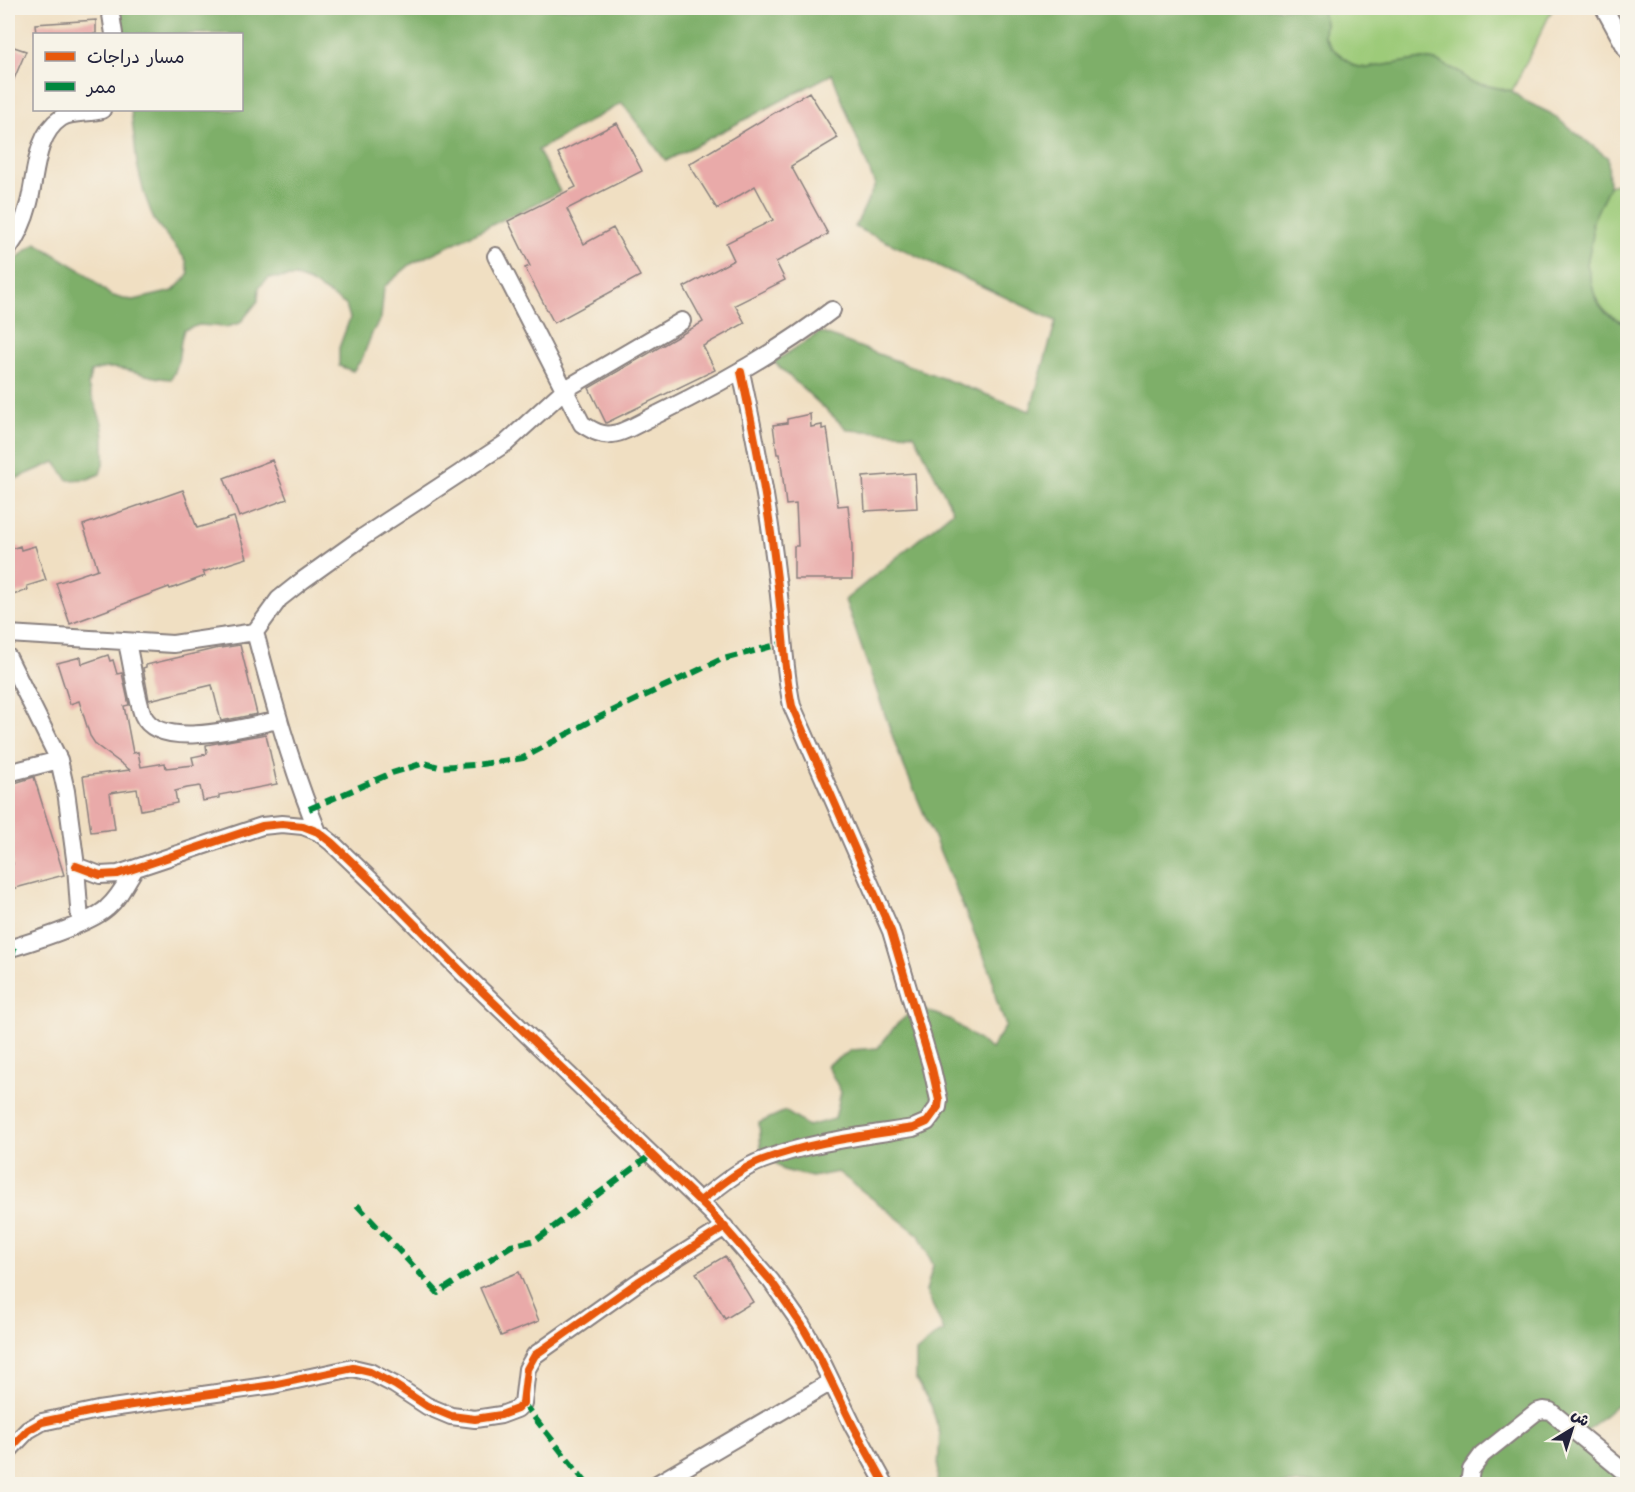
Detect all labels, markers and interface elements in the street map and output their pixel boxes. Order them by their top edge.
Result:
legend [33,33,243,111]
text: مسار دراجات [87,44,185,73]
text: ممر [85,74,116,103]
north arrow [1542,1399,1602,1459]
text: ش [1566,1403,1595,1434]

